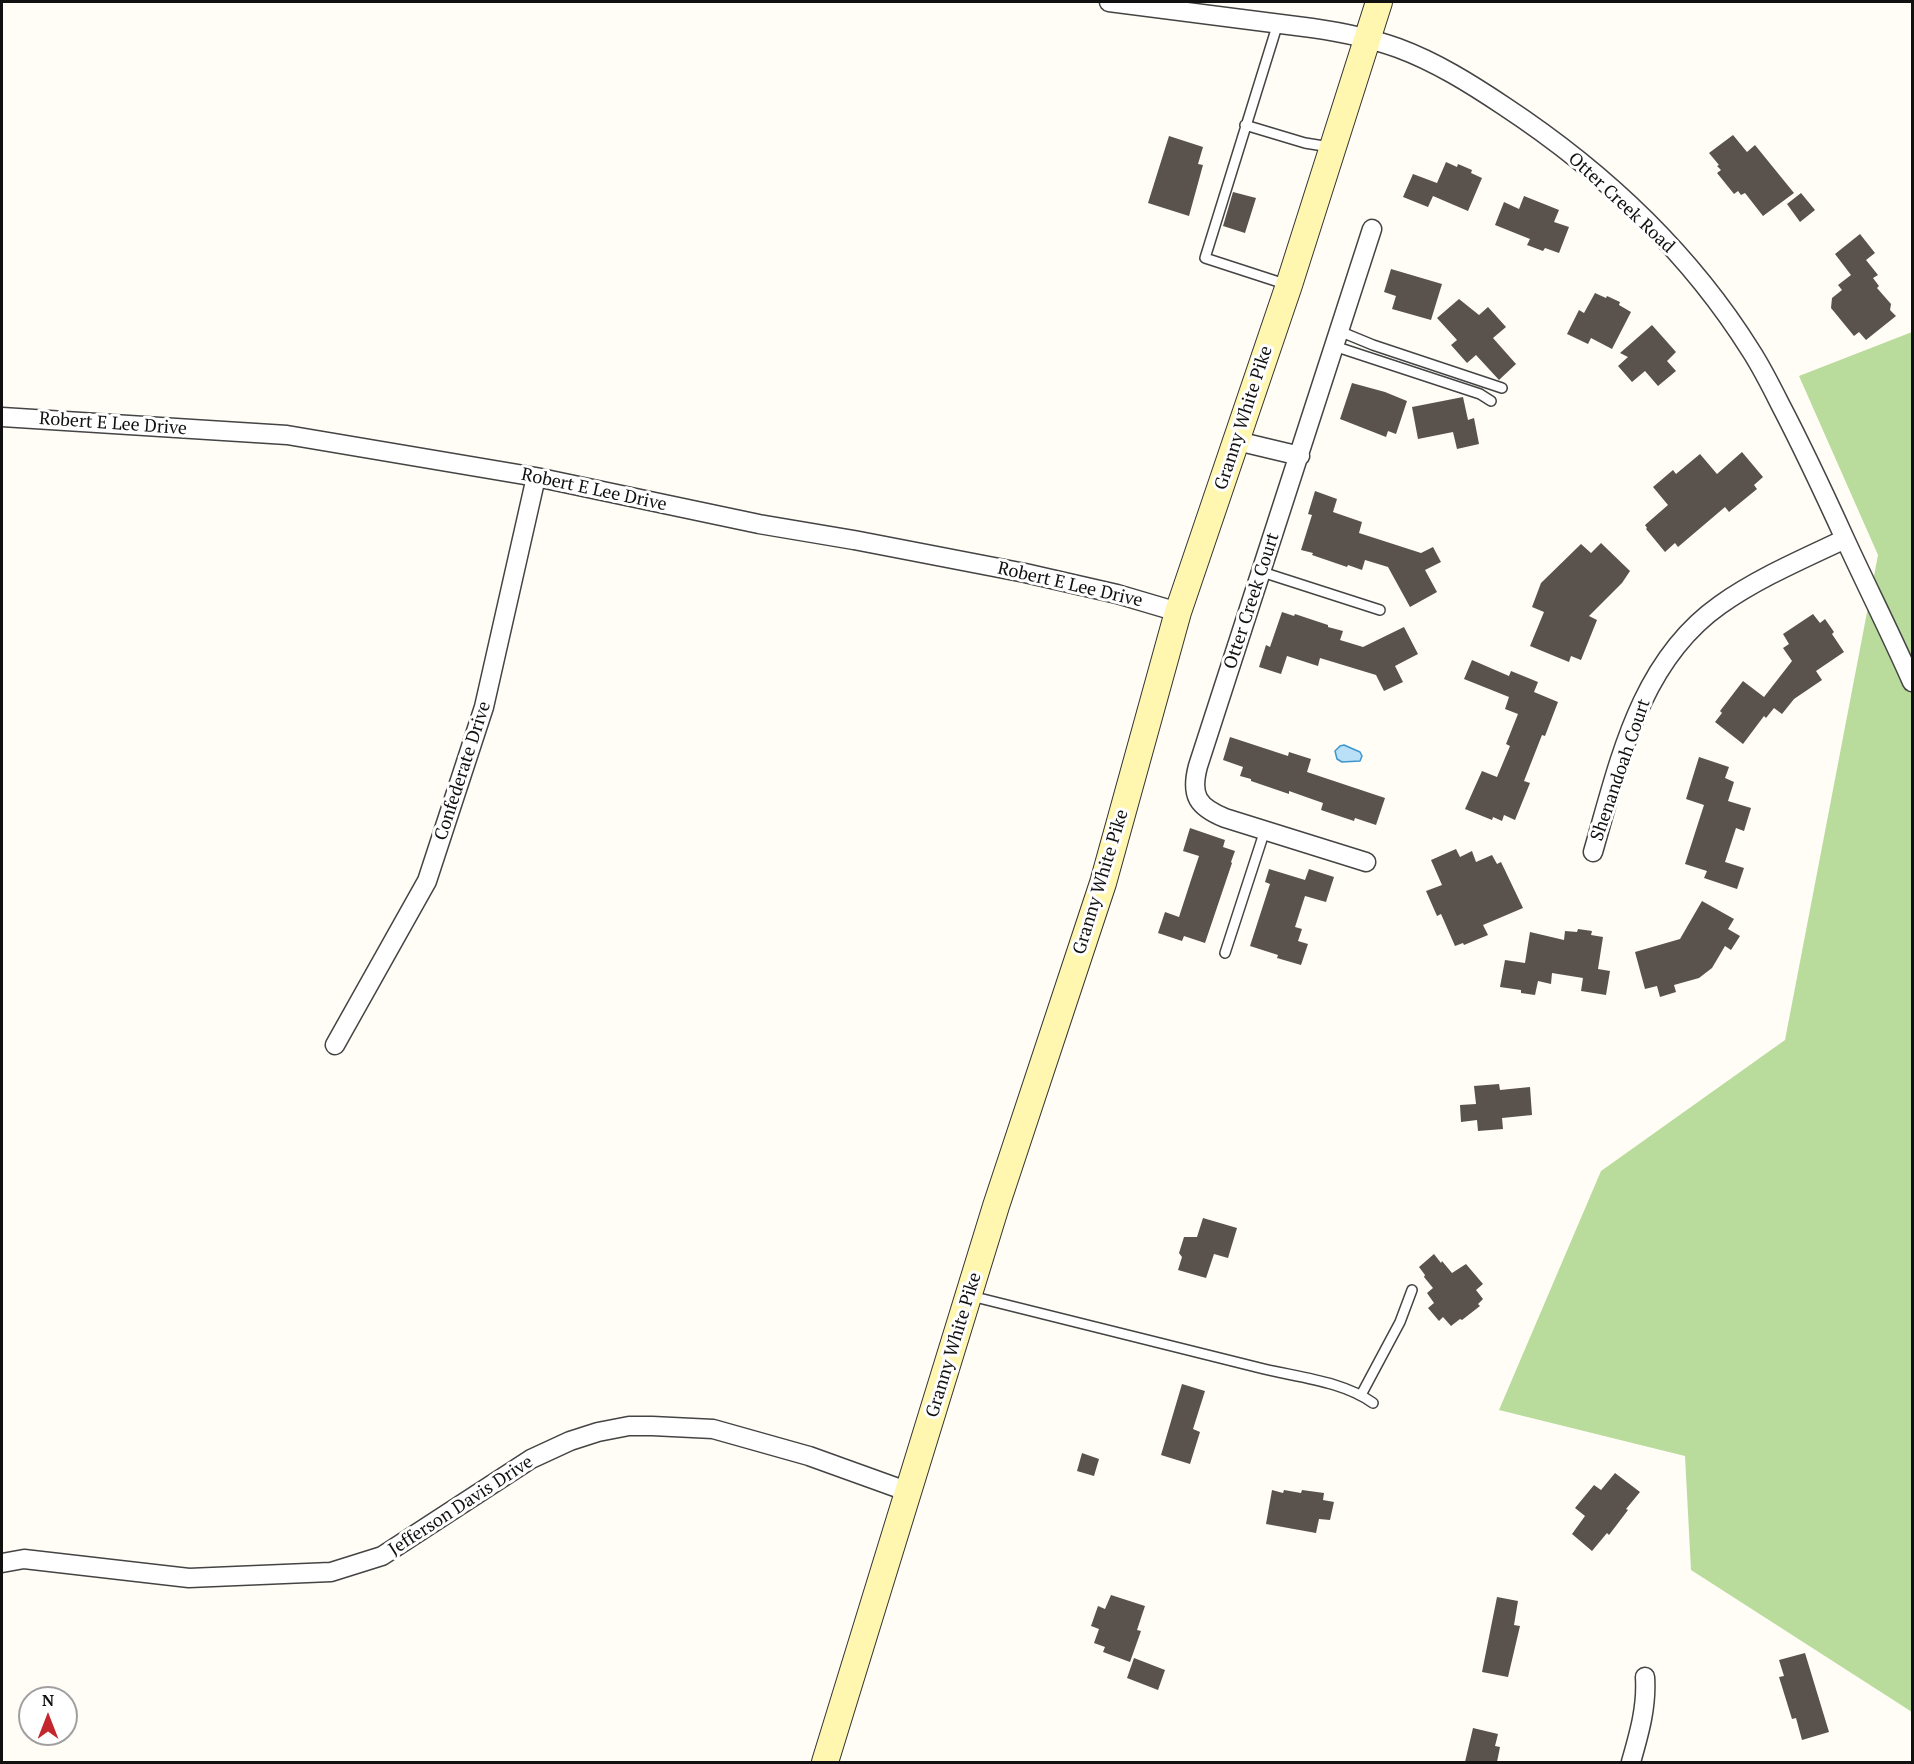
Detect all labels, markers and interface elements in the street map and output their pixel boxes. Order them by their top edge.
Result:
street label: Otter Creek Road [1563,148,1679,258]
street label: Granny White Pike [1210,343,1278,493]
street label: Robert E Lee Drive [38,408,188,440]
street label: Robert E Lee Drive [519,464,669,516]
street label: Otter Creek Court [1220,530,1284,672]
street label: Robert E Lee Drive [995,558,1145,612]
street label: Shenandoah Court [1587,696,1655,844]
street label: Confederate Drive [430,699,496,843]
street label: Granny White Pike [1069,807,1133,957]
street label: Granny White Pike [922,1270,986,1420]
street label: Jefferson Davis Drive [385,1451,537,1561]
north arrow [18,1686,78,1746]
text: N [42,1689,54,1711]

